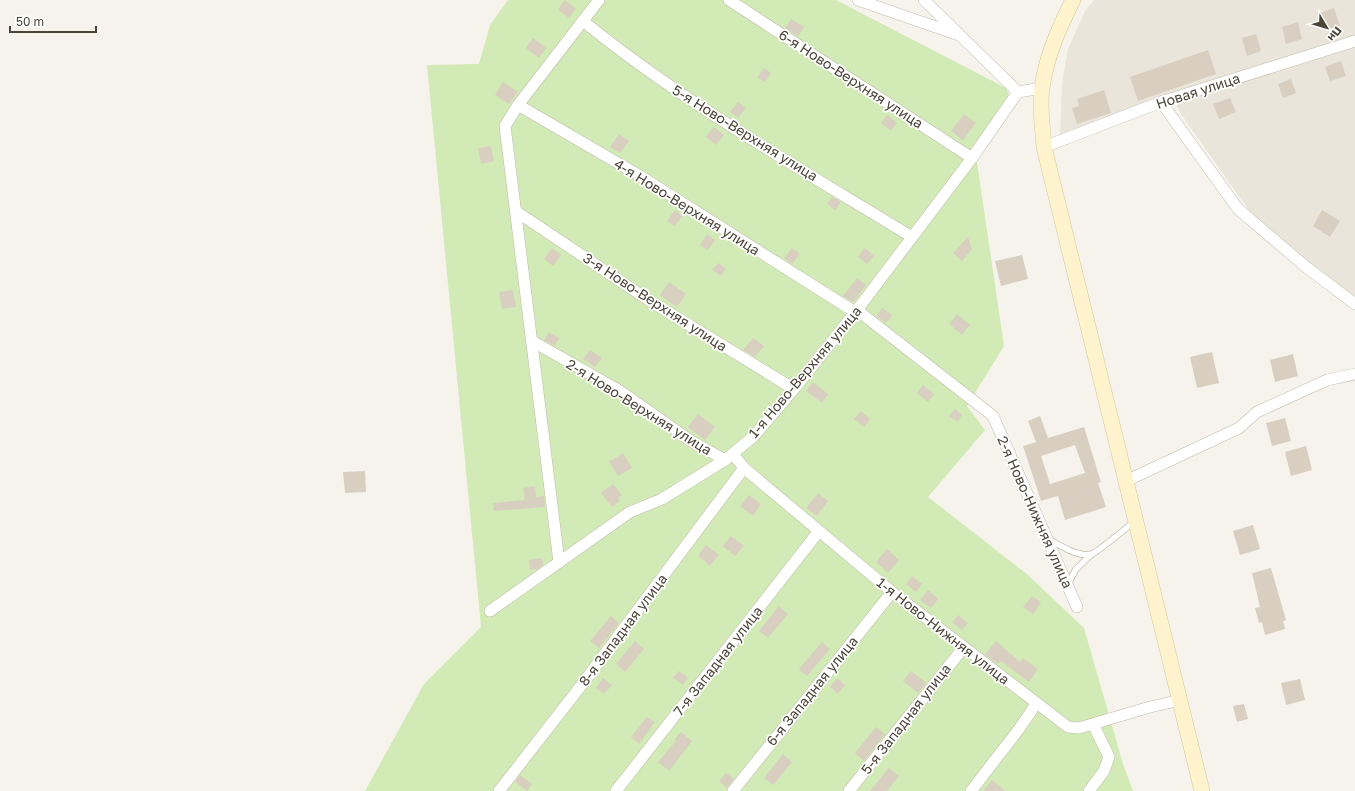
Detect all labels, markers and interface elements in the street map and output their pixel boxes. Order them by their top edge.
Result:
scale bar [10,8,96,34]
north arrow [1307,8,1347,48]
text: 50 m [16,14,44,29]
text: Пн [1325,25,1345,45]
street label: 6-я Ново-Верхняя улица [776,26,927,132]
street label: Новая улица [1154,69,1242,112]
street label: 5-я Ново-Верхняя улица [669,81,821,184]
street label: 4-я Ново-Верхняя улица [611,155,763,258]
street label: 3-я Ново-Верхняя улица [580,249,730,355]
street label: 1-я Ново-Верхняя улица [744,302,865,441]
street label: 2-я Ново-Верхняя улица [563,355,715,458]
street label: 2-я Ново-Нижняя улица [994,433,1077,591]
street label: 8-я Западная улица [575,570,670,689]
street label: 1-я Ново-Нижняя улица [874,574,1013,688]
street label: 7-я Западная улица [669,602,766,719]
street label: 6-я Западная улица [762,633,861,749]
street label: 5-я Западная улица [857,660,954,777]

